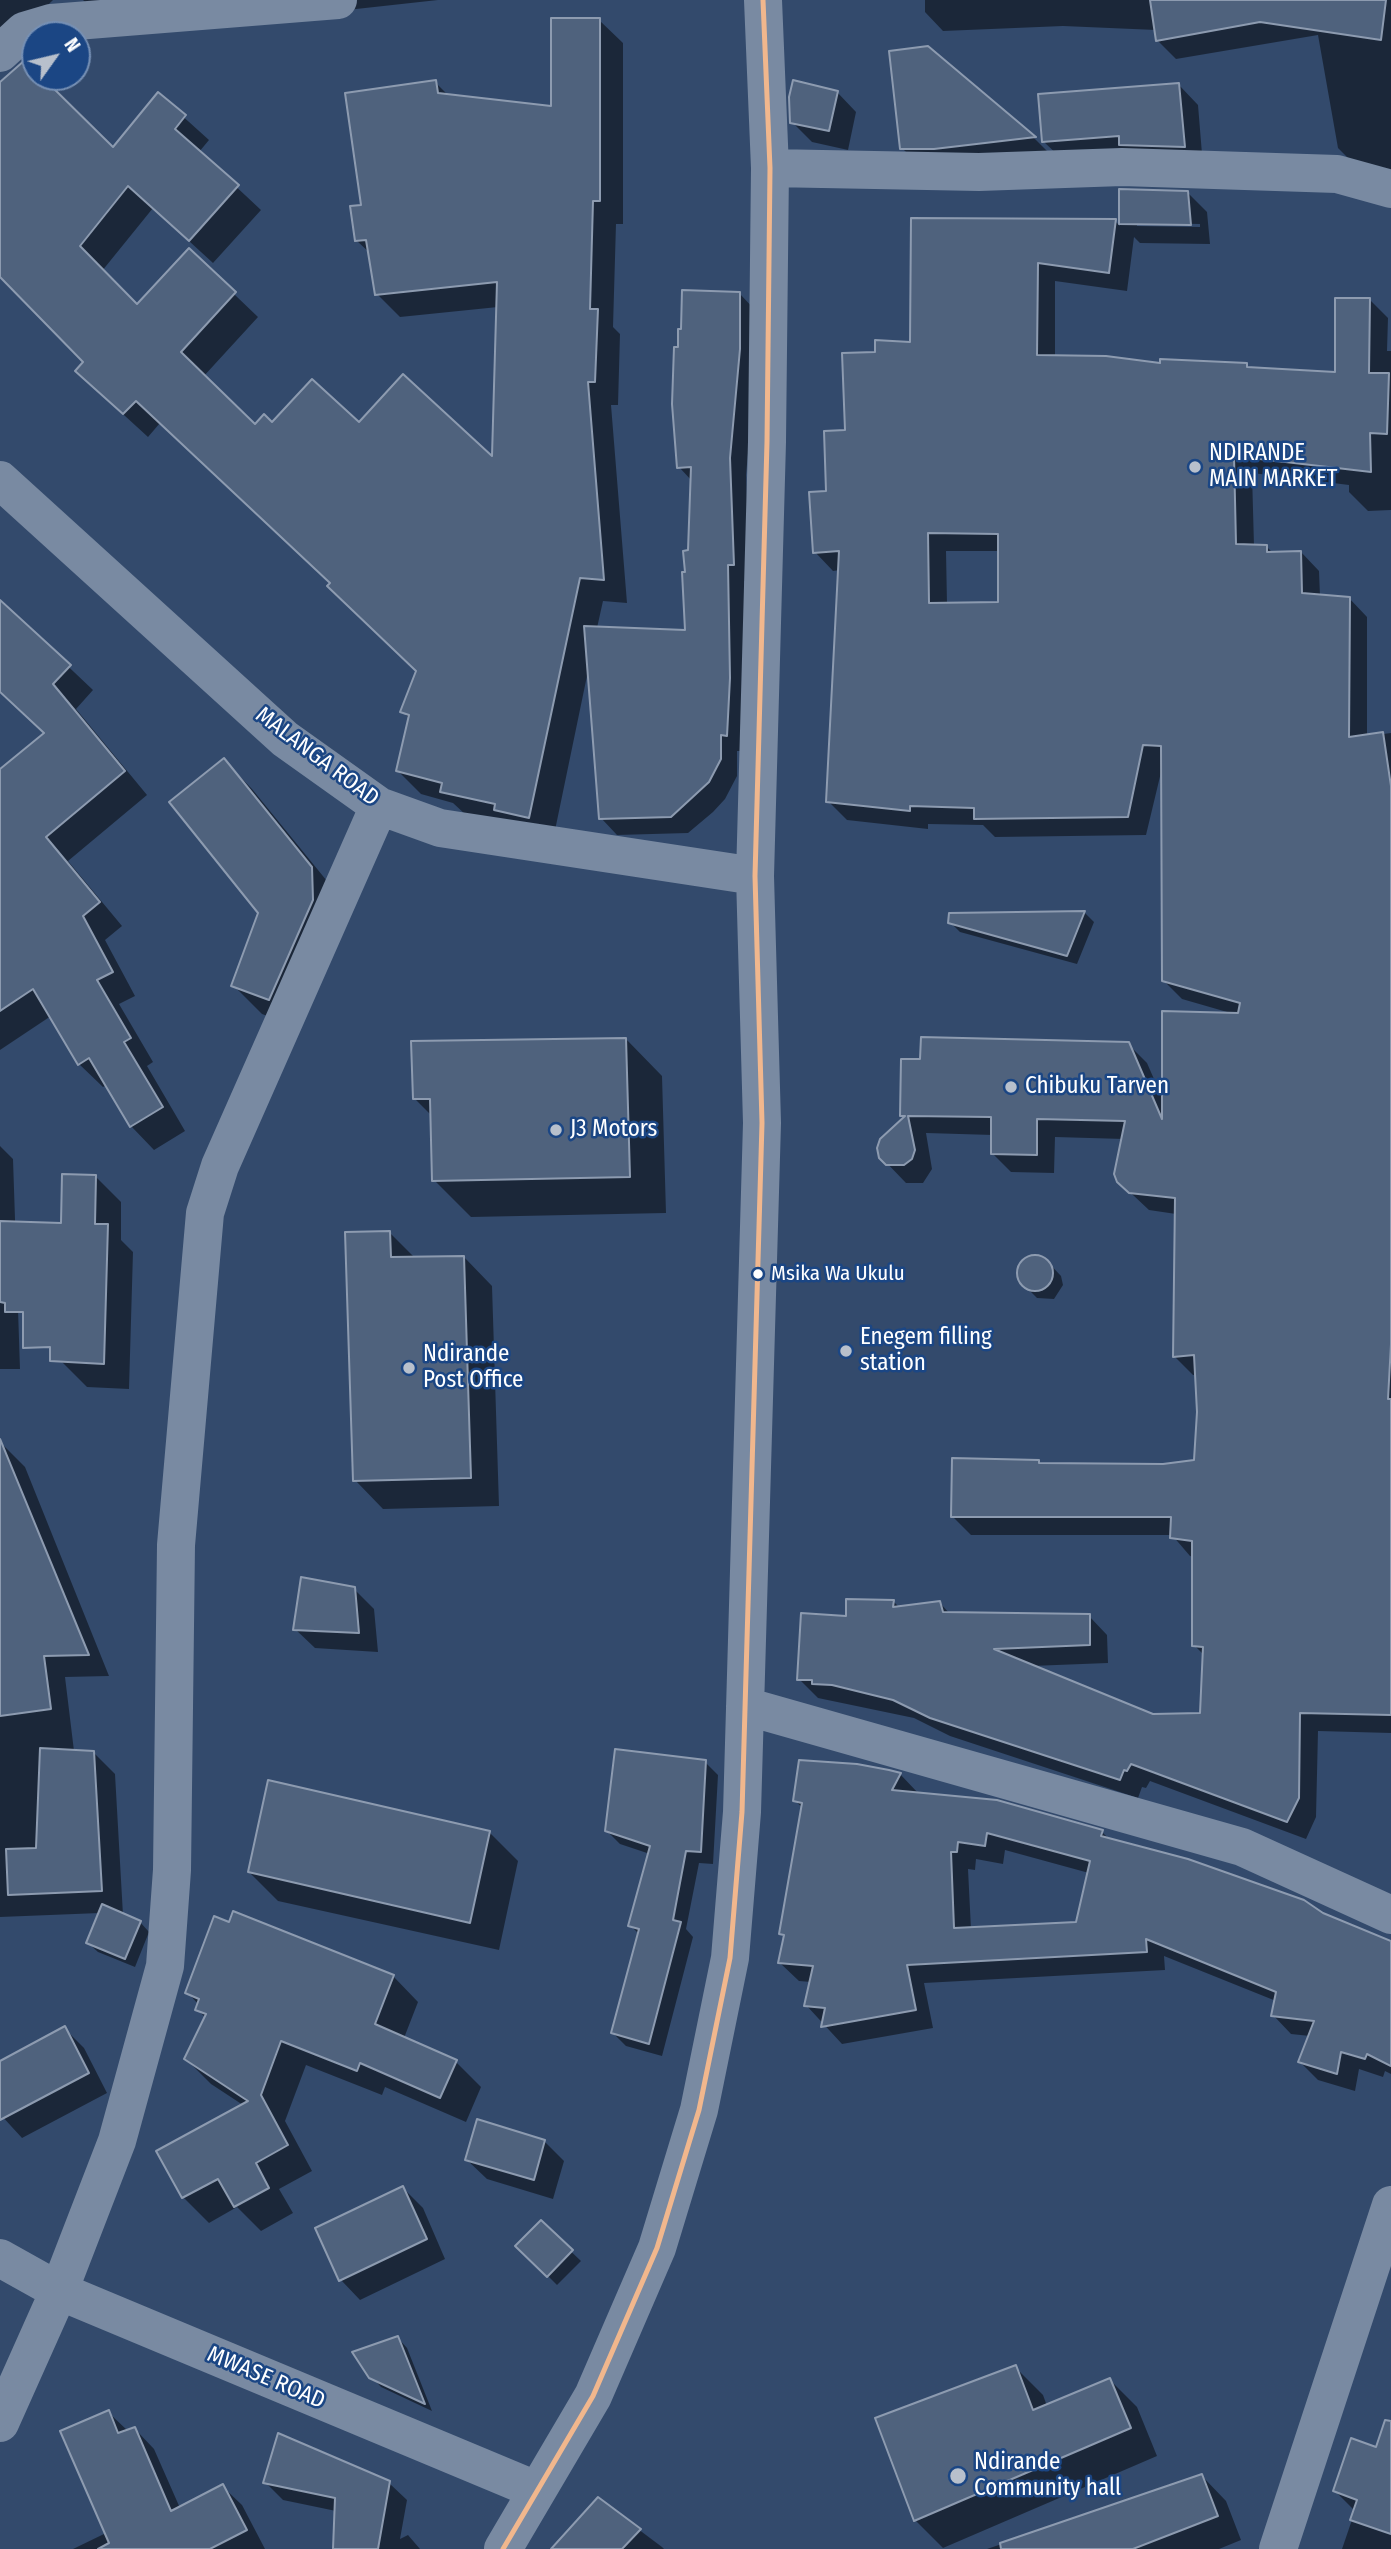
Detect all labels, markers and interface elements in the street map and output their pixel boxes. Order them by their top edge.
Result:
north arrow [21,21,91,91]
text: N [59,34,85,56]
place label: NDIRANDE MAIN MARKET [1209,440,1337,494]
marker: NDIRANDE MAIN MARKET [1187,459,1203,475]
street label: MALANGA ROAD [250,702,384,812]
place label: Chibuku Tarven [1025,1073,1169,1101]
marker: Chibuku Tarven [1003,1079,1019,1095]
place label: J3 Motors [570,1116,657,1144]
marker: J3 Motors [548,1122,564,1138]
place label: Msika Wa Ukulu [771,1261,905,1287]
marker: Msika Wa Ukulu [751,1267,765,1281]
place label: Enegem filling station [860,1324,992,1378]
place label: Ndirande Post Office [423,1341,523,1395]
marker: Enegem filling station [838,1343,854,1359]
marker: Ndirande Post Office [401,1360,417,1376]
street label: MWASE ROAD [203,2341,329,2415]
place label: Ndirande Community hall [974,2449,1121,2503]
marker: Ndirande Community hall [948,2466,968,2486]

